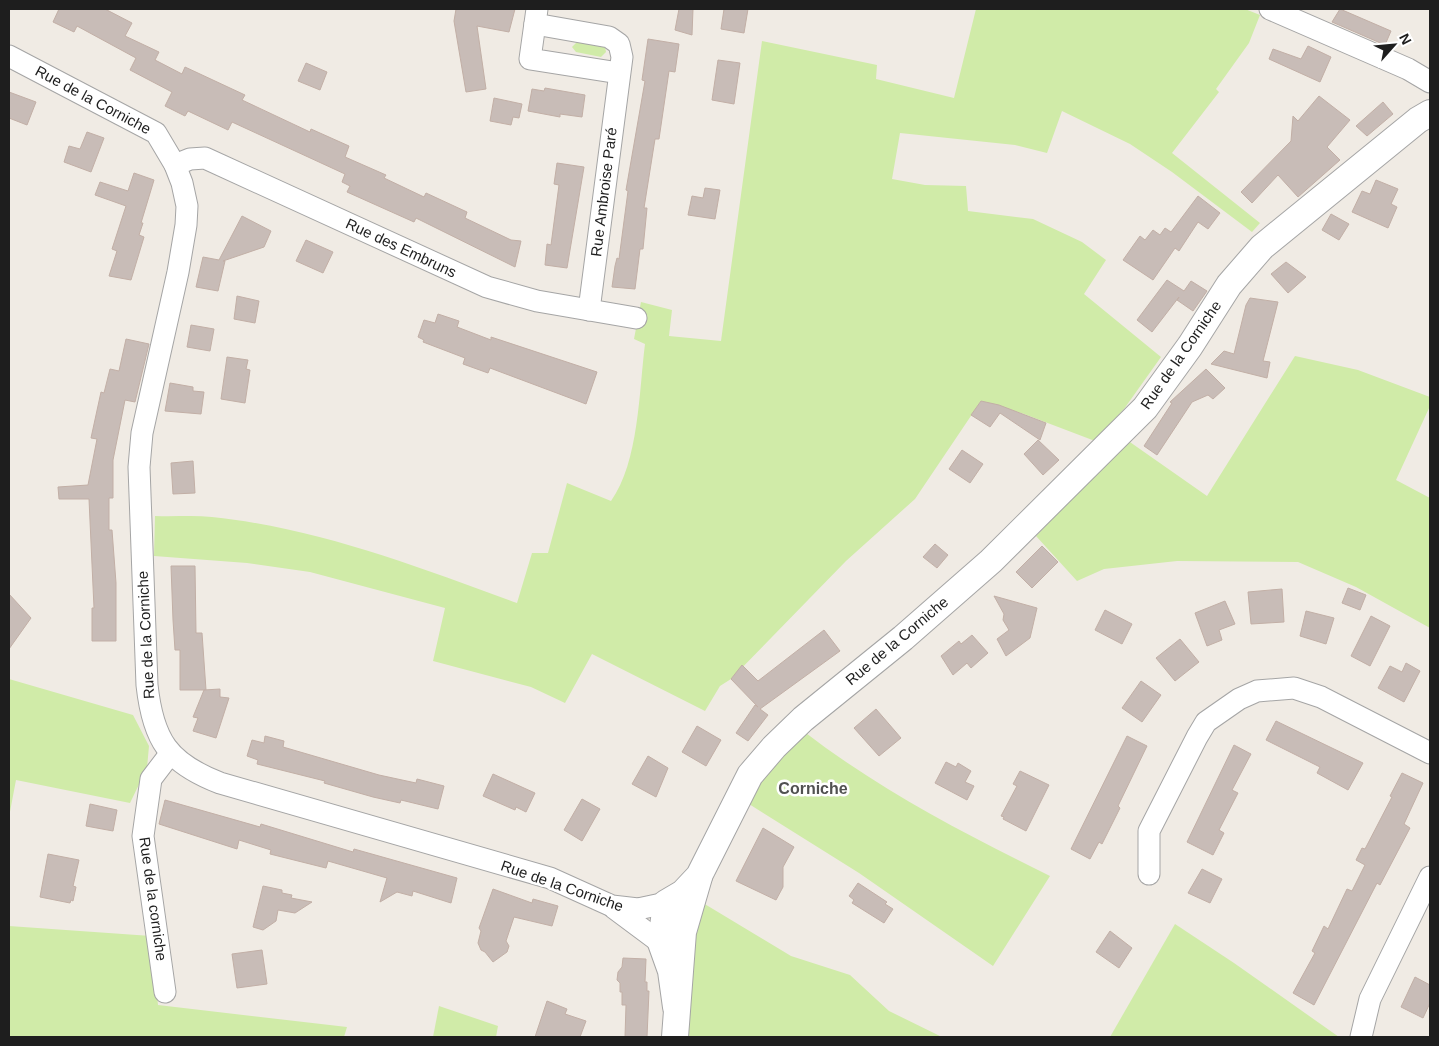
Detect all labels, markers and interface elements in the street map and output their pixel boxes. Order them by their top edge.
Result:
north arrow [1369,20,1419,70]
text: N [1396,31,1415,47]
street label: Rue de la Corniche [33,62,154,137]
street label: Rue Ambroise Paré [587,126,620,258]
street label: Rue des Embruns [343,214,459,281]
street label: Rue de la Corniche [1137,297,1224,412]
street label: Rue de la Corniche [134,570,157,700]
street label: Rue de la Corniche [842,593,951,688]
district label: Corniche [778,780,848,797]
street label: Rue de la corniche [136,836,171,962]
street label: Rue de la Corniche [499,857,626,914]

